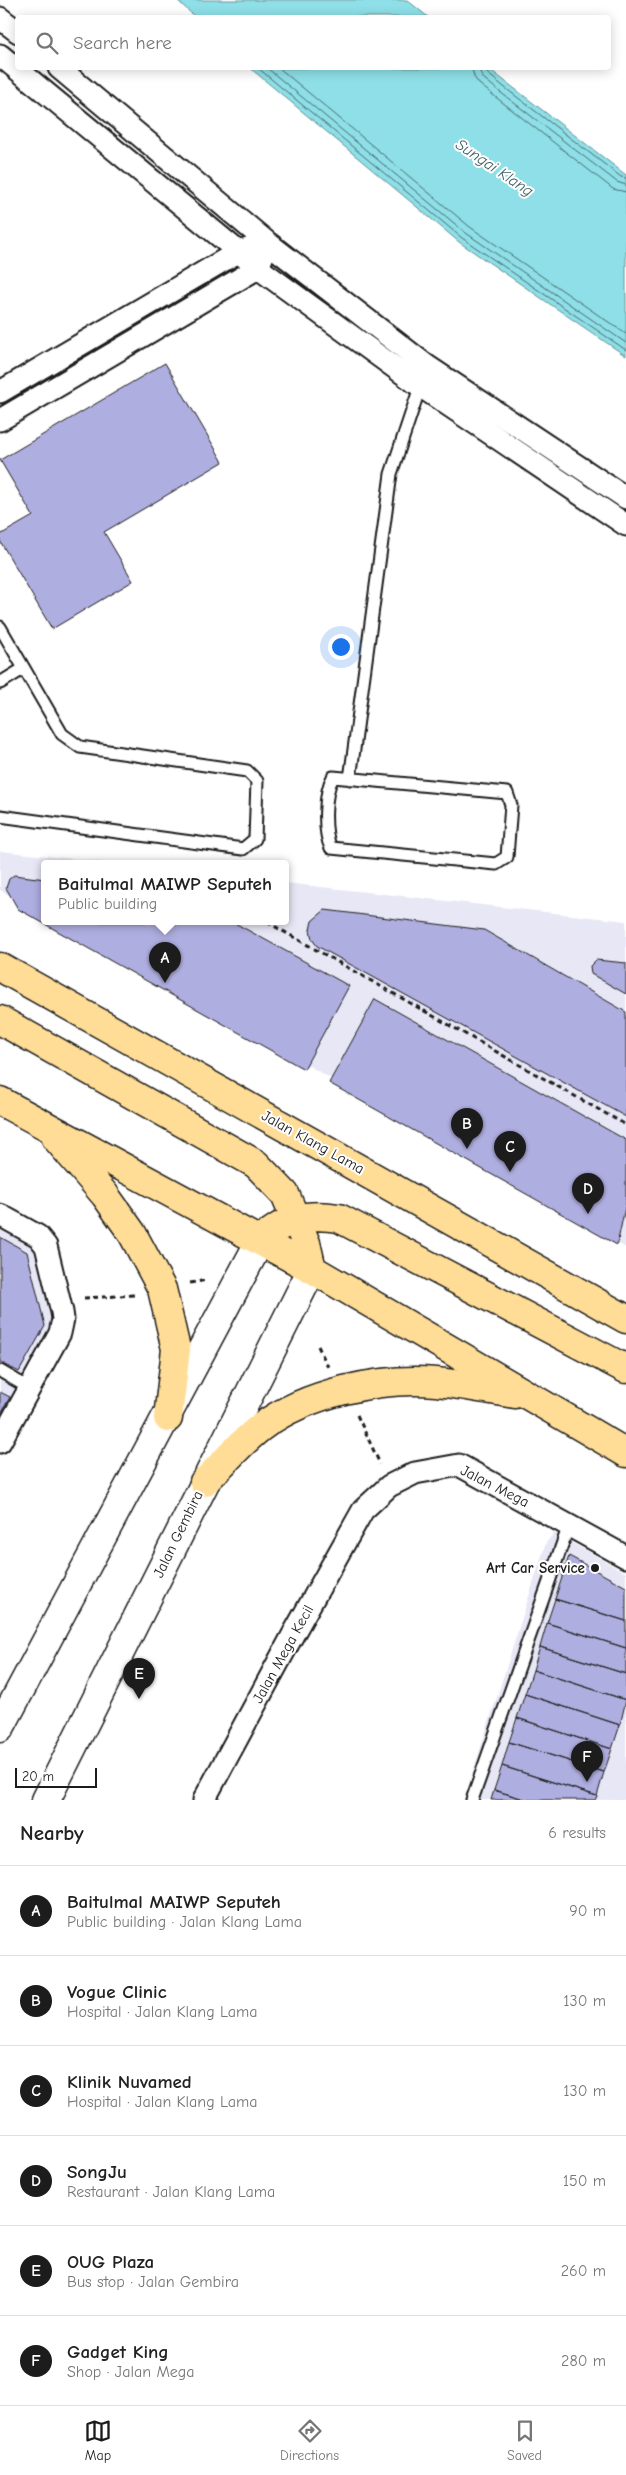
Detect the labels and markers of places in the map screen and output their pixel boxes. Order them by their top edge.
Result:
pin: A [149,942,181,983]
pin: B [451,1108,483,1149]
pin: C [494,1131,526,1172]
pin: D [572,1173,604,1214]
place label: Art Car Service [486,1559,585,1577]
marker: Art Car Service [589,1562,601,1574]
pin: E [123,1658,155,1699]
pin: F [571,1741,603,1782]

